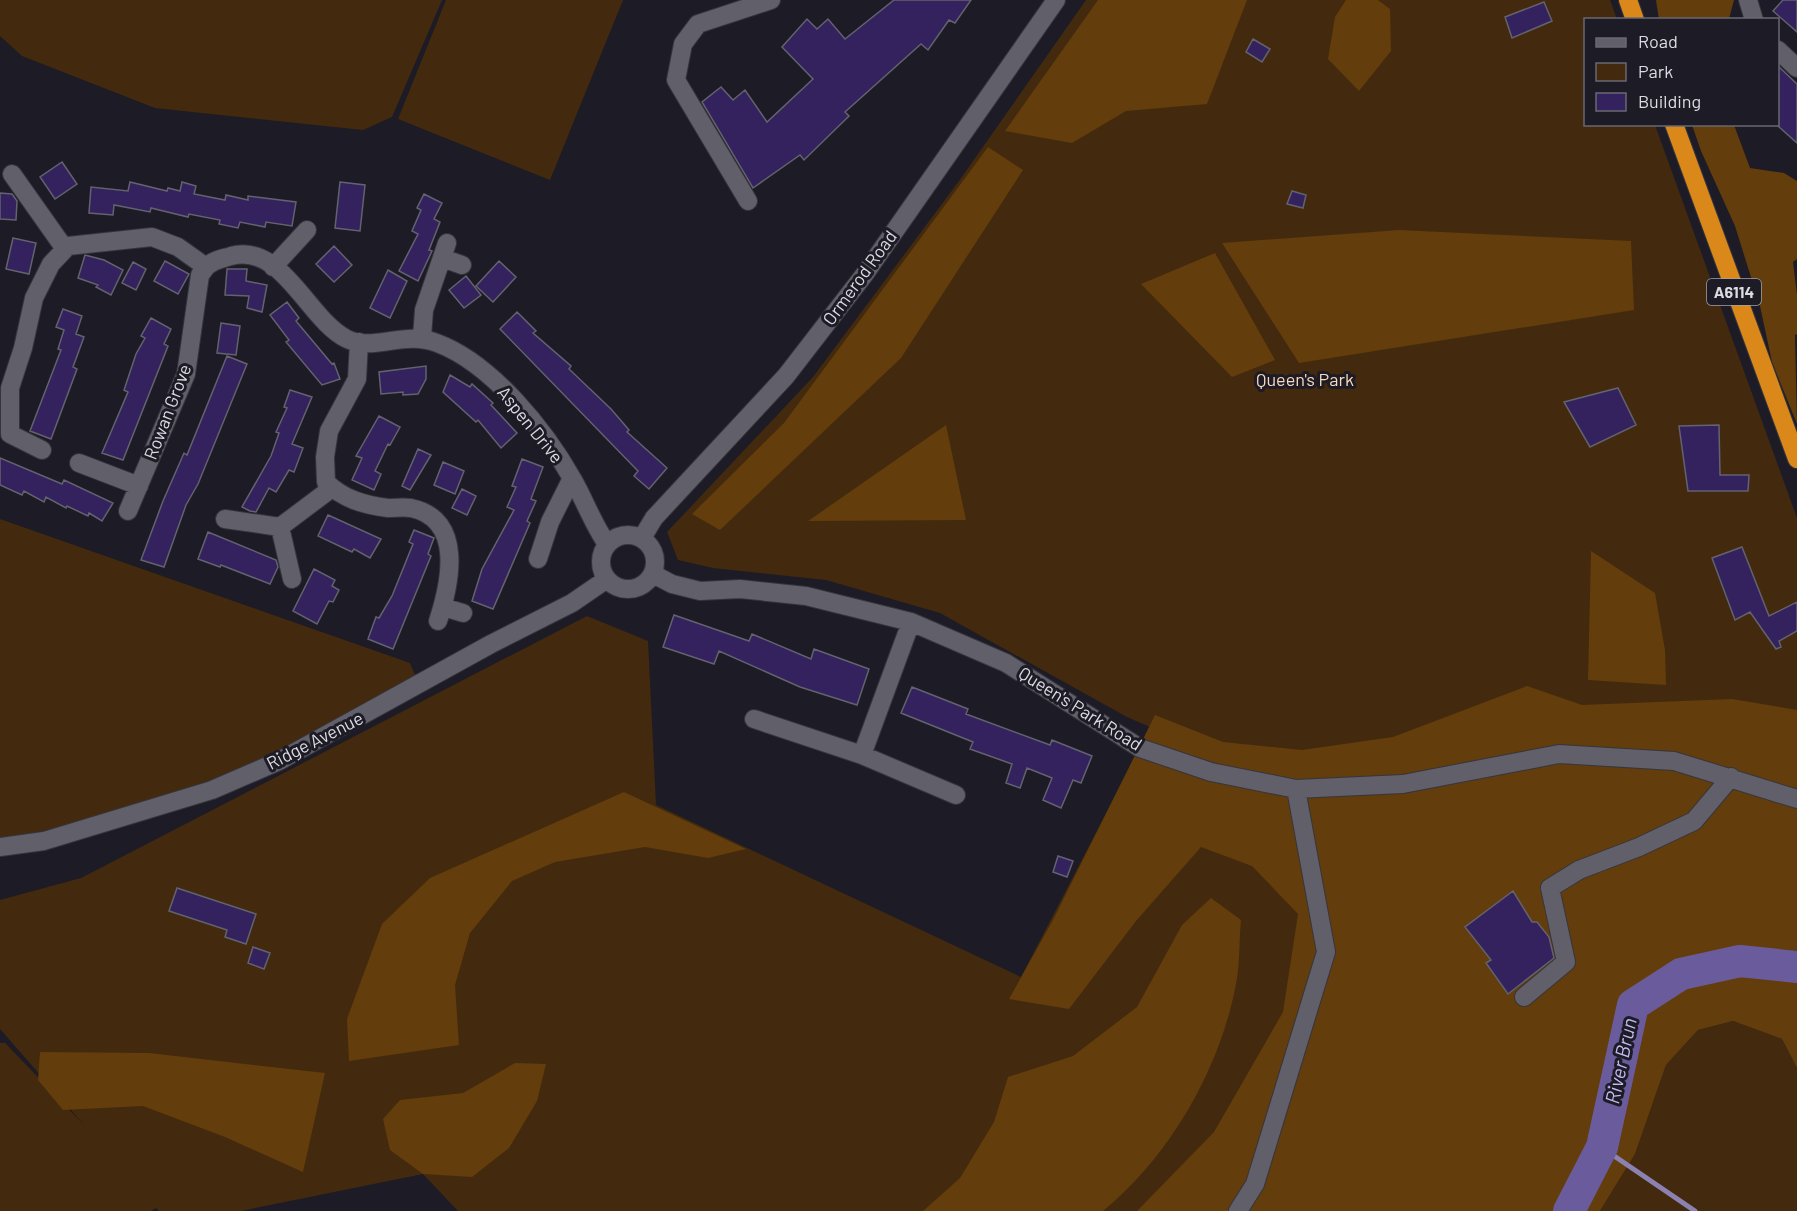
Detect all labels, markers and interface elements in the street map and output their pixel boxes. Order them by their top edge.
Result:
legend [1584,18,1779,126]
text: Road [1638,30,1678,52]
text: Park [1638,60,1673,82]
text: Building [1638,90,1701,112]
street label: Ormerod Road [817,226,901,329]
road number: A6114 [1707,279,1761,305]
street label: Rowan Grove [139,361,195,462]
park label: Queen's Park [1256,368,1354,390]
street label: Aspen Drive [493,382,568,467]
street label: Queen's Park Road [1015,661,1146,755]
street label: Ridge Avenue [263,706,367,774]
water label: River Brun [1599,1016,1641,1106]

